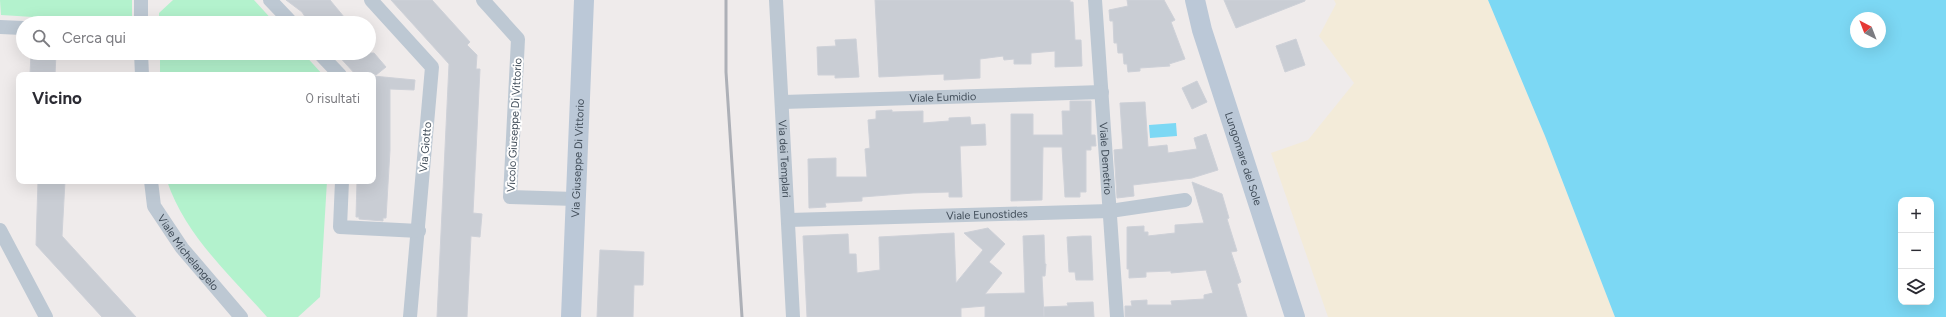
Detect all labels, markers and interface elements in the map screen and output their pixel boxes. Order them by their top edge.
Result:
north arrow [1850,12,1886,48]
search box [16,16,376,60]
icon: search [30,27,52,49]
text: Cerca qui [62,29,126,47]
street label: Vicolo Giuseppe Di Vittorio [504,58,525,192]
text: Vicino [32,88,82,108]
street label: Viale Eumidio [909,90,977,105]
text: 0 risultati [305,91,360,106]
street label: Via Giuseppe Di Vittorio [569,98,587,218]
street label: Lungomare del Sole [1222,110,1264,207]
street label: Via dei Templari [775,120,793,198]
street label: Via Giotto [417,121,434,173]
street label: Viale Demetrio [1097,122,1115,195]
map controls [1898,197,1934,305]
button: + [1898,197,1934,233]
street label: Viale Eunostides [946,207,1028,223]
street label: Viale Michelangelo [155,212,221,293]
button: − [1898,233,1934,269]
button: layers [1898,269,1934,305]

